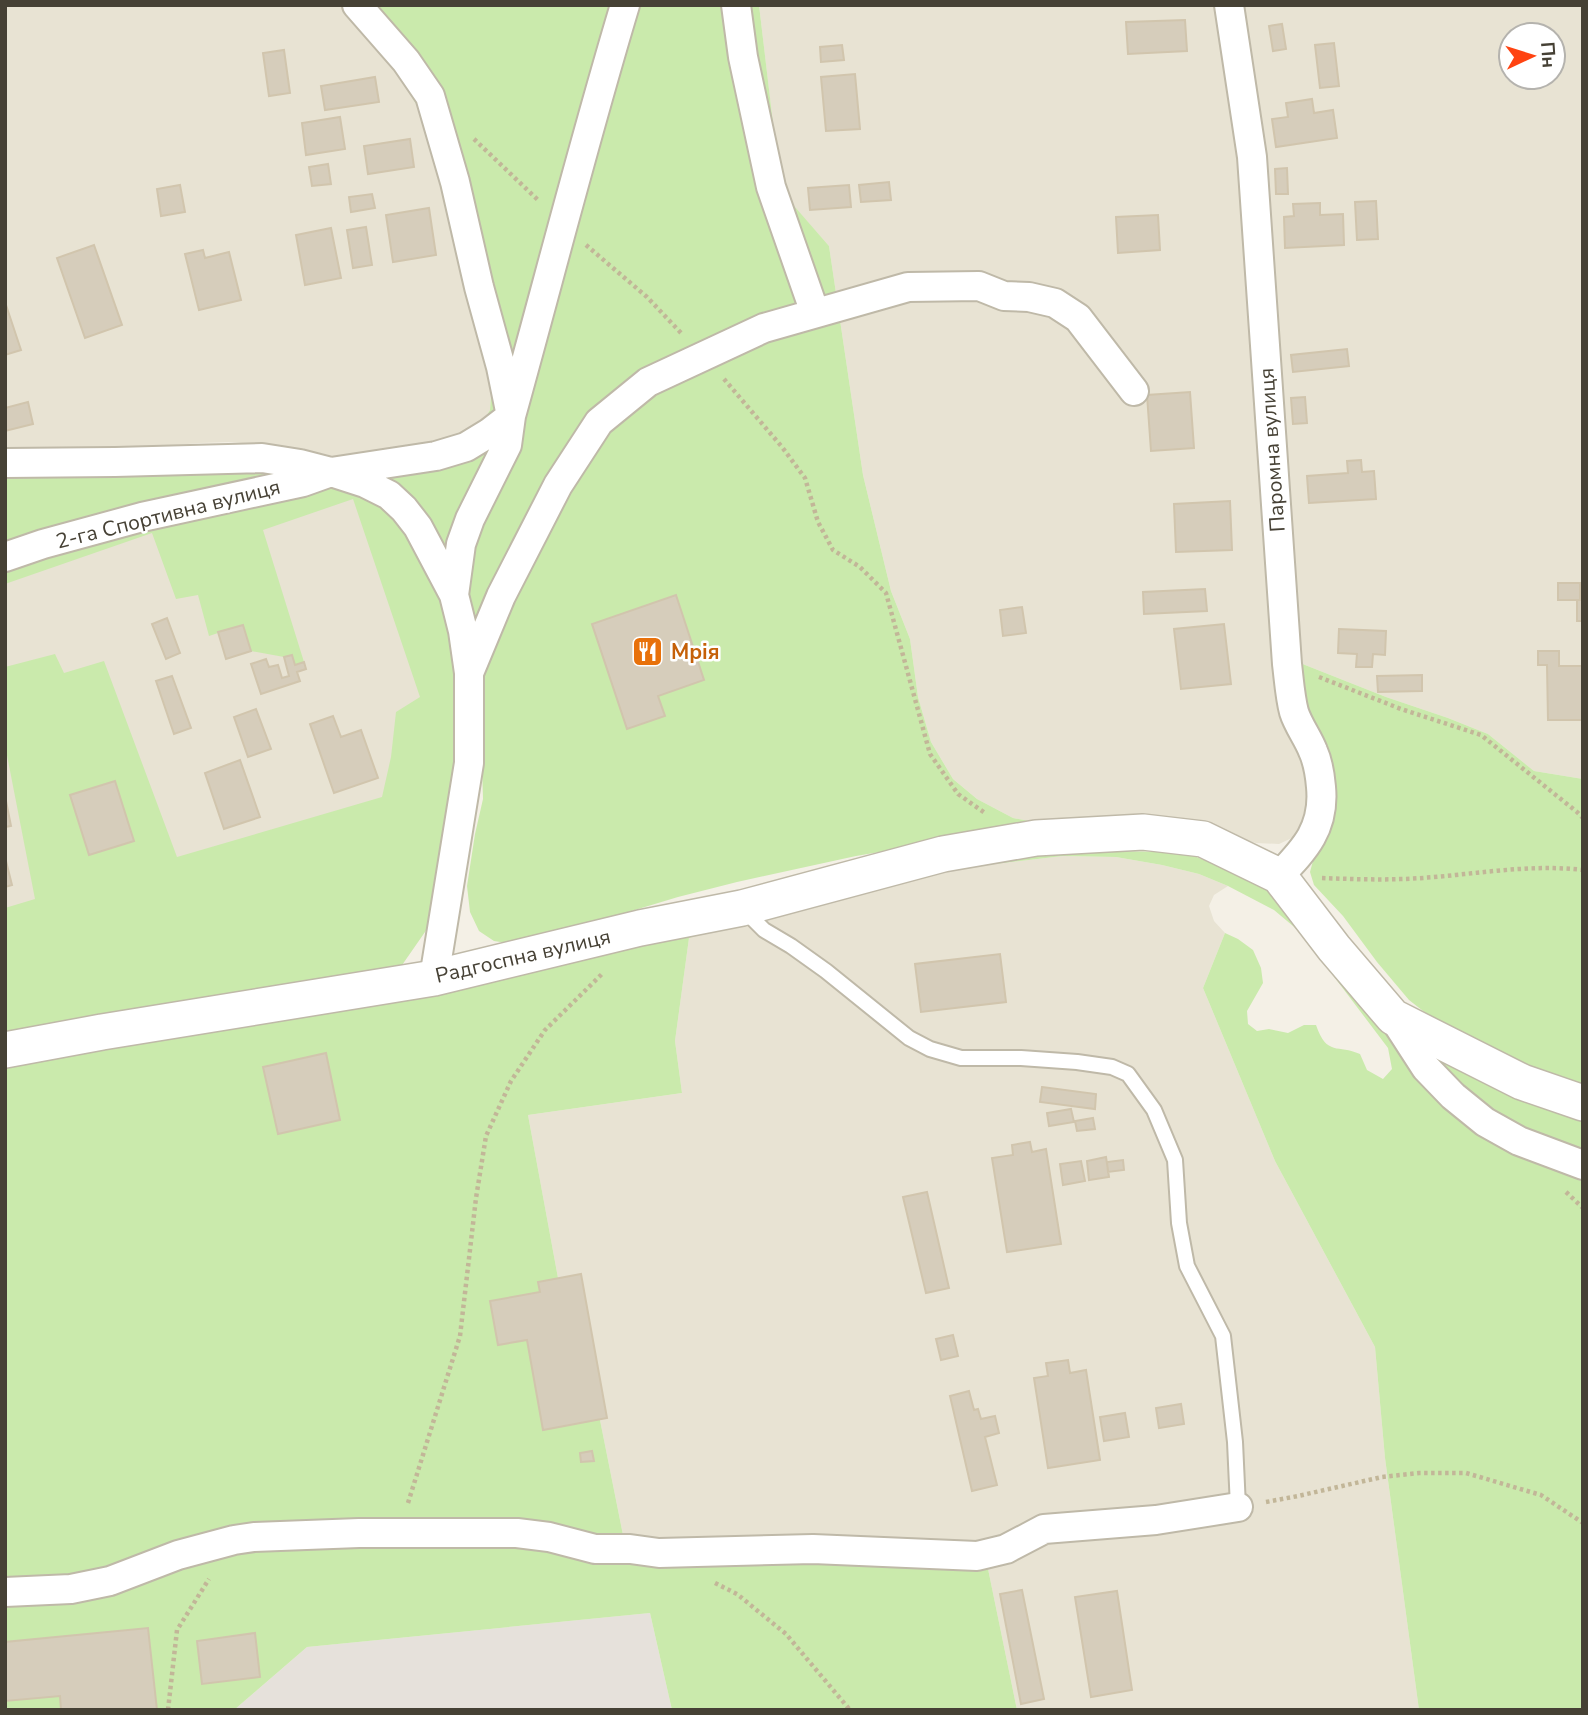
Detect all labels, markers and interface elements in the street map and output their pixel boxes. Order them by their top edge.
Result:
north arrow [1497,21,1567,91]
text: Пн [1534,41,1562,69]
street label: Паромна вулиця [1252,367,1292,533]
street label: 2-га Спортивна вулиця [53,473,283,555]
restaurant icon: Мрія [631,635,665,669]
place label: Мрія [671,638,720,666]
street label: Радгоспна вулиця [433,922,613,990]

